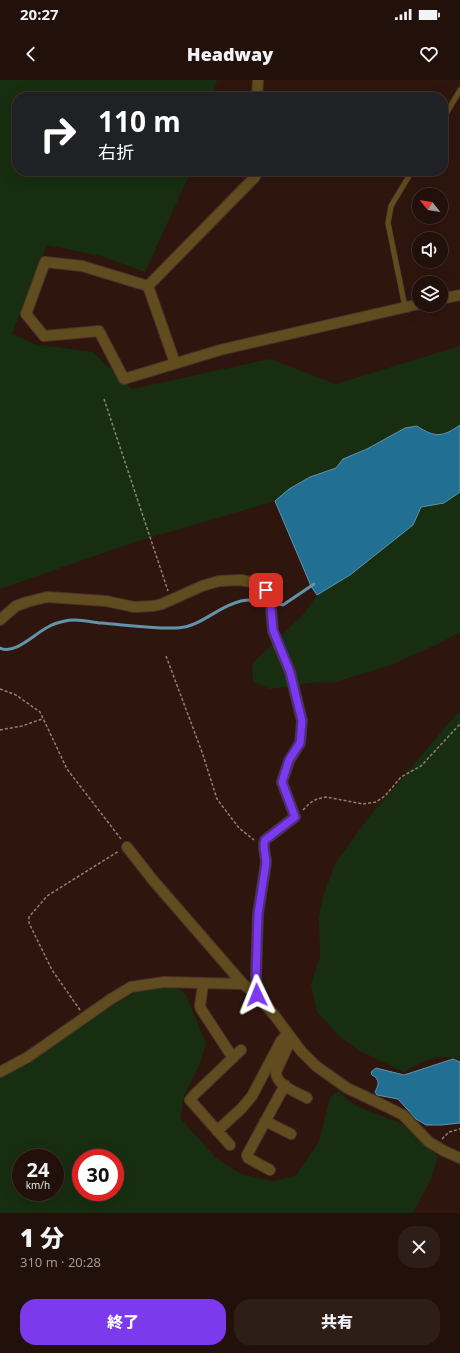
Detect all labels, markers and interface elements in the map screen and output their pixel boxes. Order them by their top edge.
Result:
text: 20:27 [20,4,59,24]
text: Headway [187,42,273,66]
icon: back [20,43,42,65]
icon: heart [418,43,440,65]
text: 110 m [98,102,181,140]
icon: right [32,108,84,160]
text: 右折 [98,140,134,164]
north arrow [412,188,448,224]
map controls [412,188,448,312]
button: sound [412,232,448,268]
button: layers [412,276,448,312]
pin [249,573,283,607]
icon: arrive [255,579,277,601]
position arrow [236,974,278,1016]
speed limit sign: 30 [72,1149,124,1201]
text: 24 [27,1156,49,1183]
text: km/h [26,1178,50,1192]
text: 1 分 [20,1221,64,1254]
button: close [398,1226,440,1268]
text: 310 m · 20:28 [20,1253,101,1271]
button: 終了 [20,1299,226,1345]
button: 共有 [234,1299,440,1345]

